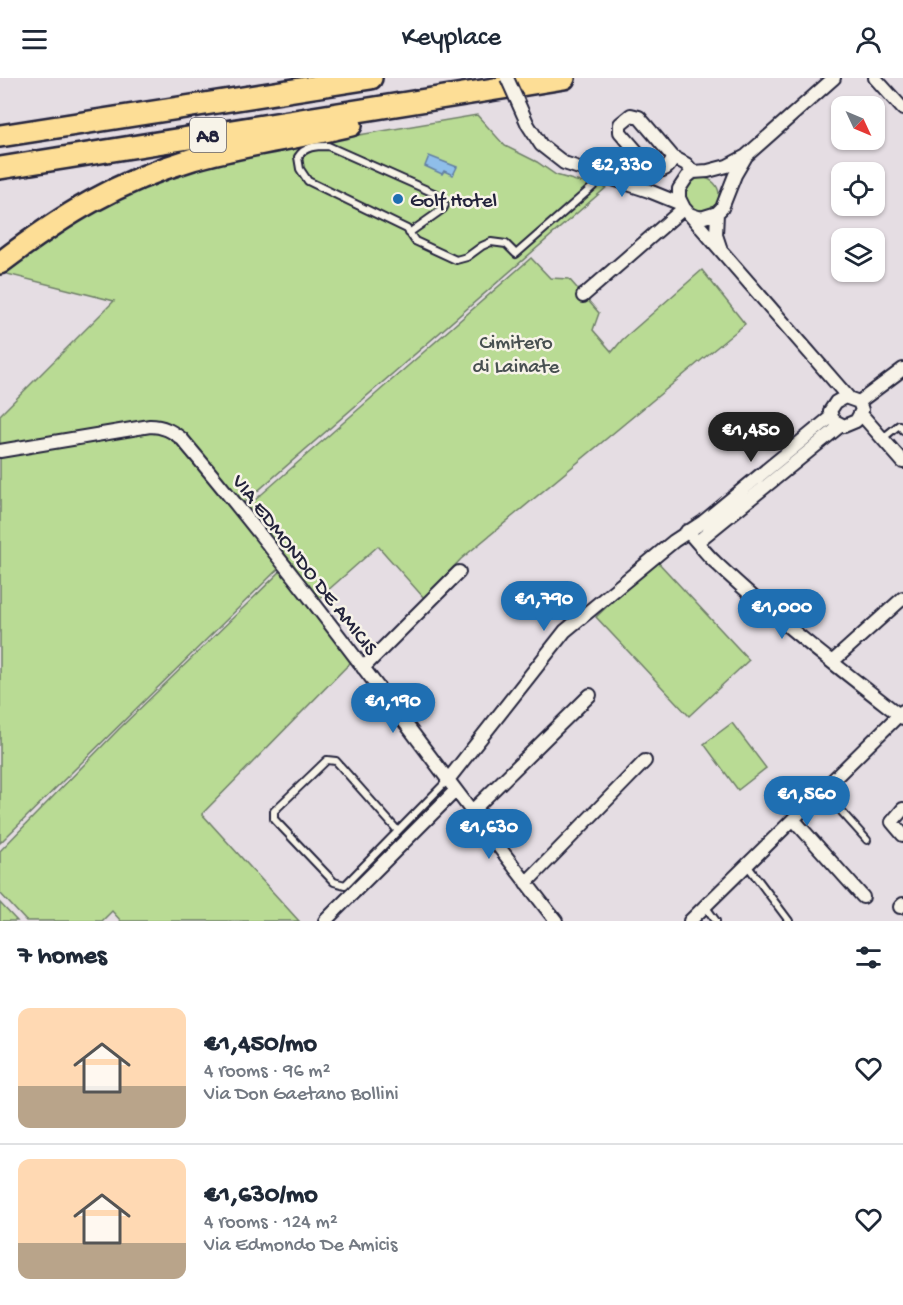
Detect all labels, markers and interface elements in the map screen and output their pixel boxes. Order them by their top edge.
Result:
icon: menu [18,23,51,56]
text: Keyplace [402,23,501,55]
icon: person [852,23,885,56]
north arrow [831,96,885,150]
map controls [831,96,885,282]
road number: A8 [190,118,226,152]
pin: €2,330 [573,147,671,198]
text: €2,330 [592,155,652,178]
button: locate [831,162,885,216]
place label: Golf Hotel [410,190,497,215]
marker: Golf Hotel [391,192,405,206]
button: layers [831,228,885,282]
park label: Cimitero di Lainate [473,332,561,381]
pin: €1,450 [702,412,800,463]
text: €1,450 [722,420,780,443]
street label: VIA EDMONDO DE AMICIS [224,470,382,662]
pin: €1,790 [495,581,593,632]
text: €1,790 [515,589,573,612]
pin: €1,000 [733,589,831,640]
text: €1,000 [752,597,812,620]
pin: €1,190 [344,683,442,734]
text: €1,190 [365,691,421,714]
pin: €1,560 [758,776,856,827]
text: €1,560 [778,784,836,807]
pin: €1,630 [440,809,538,860]
text: €1,630 [460,817,518,840]
icon: filters [852,941,885,974]
text: 7 homes [18,942,107,973]
text: €1,450/mo [204,1030,317,1061]
icon: home [66,1032,138,1104]
icon: heart [852,1052,885,1085]
text: 4 rooms · 96 m² [204,1061,330,1084]
text: Via Don Gaetano Bollini [204,1084,398,1107]
text: €1,630/mo [204,1181,318,1212]
icon: home [66,1183,138,1255]
icon: heart [852,1203,885,1236]
text: 4 rooms · 124 m² [204,1212,338,1235]
text: Via Edmondo De Amicis [204,1235,397,1258]

